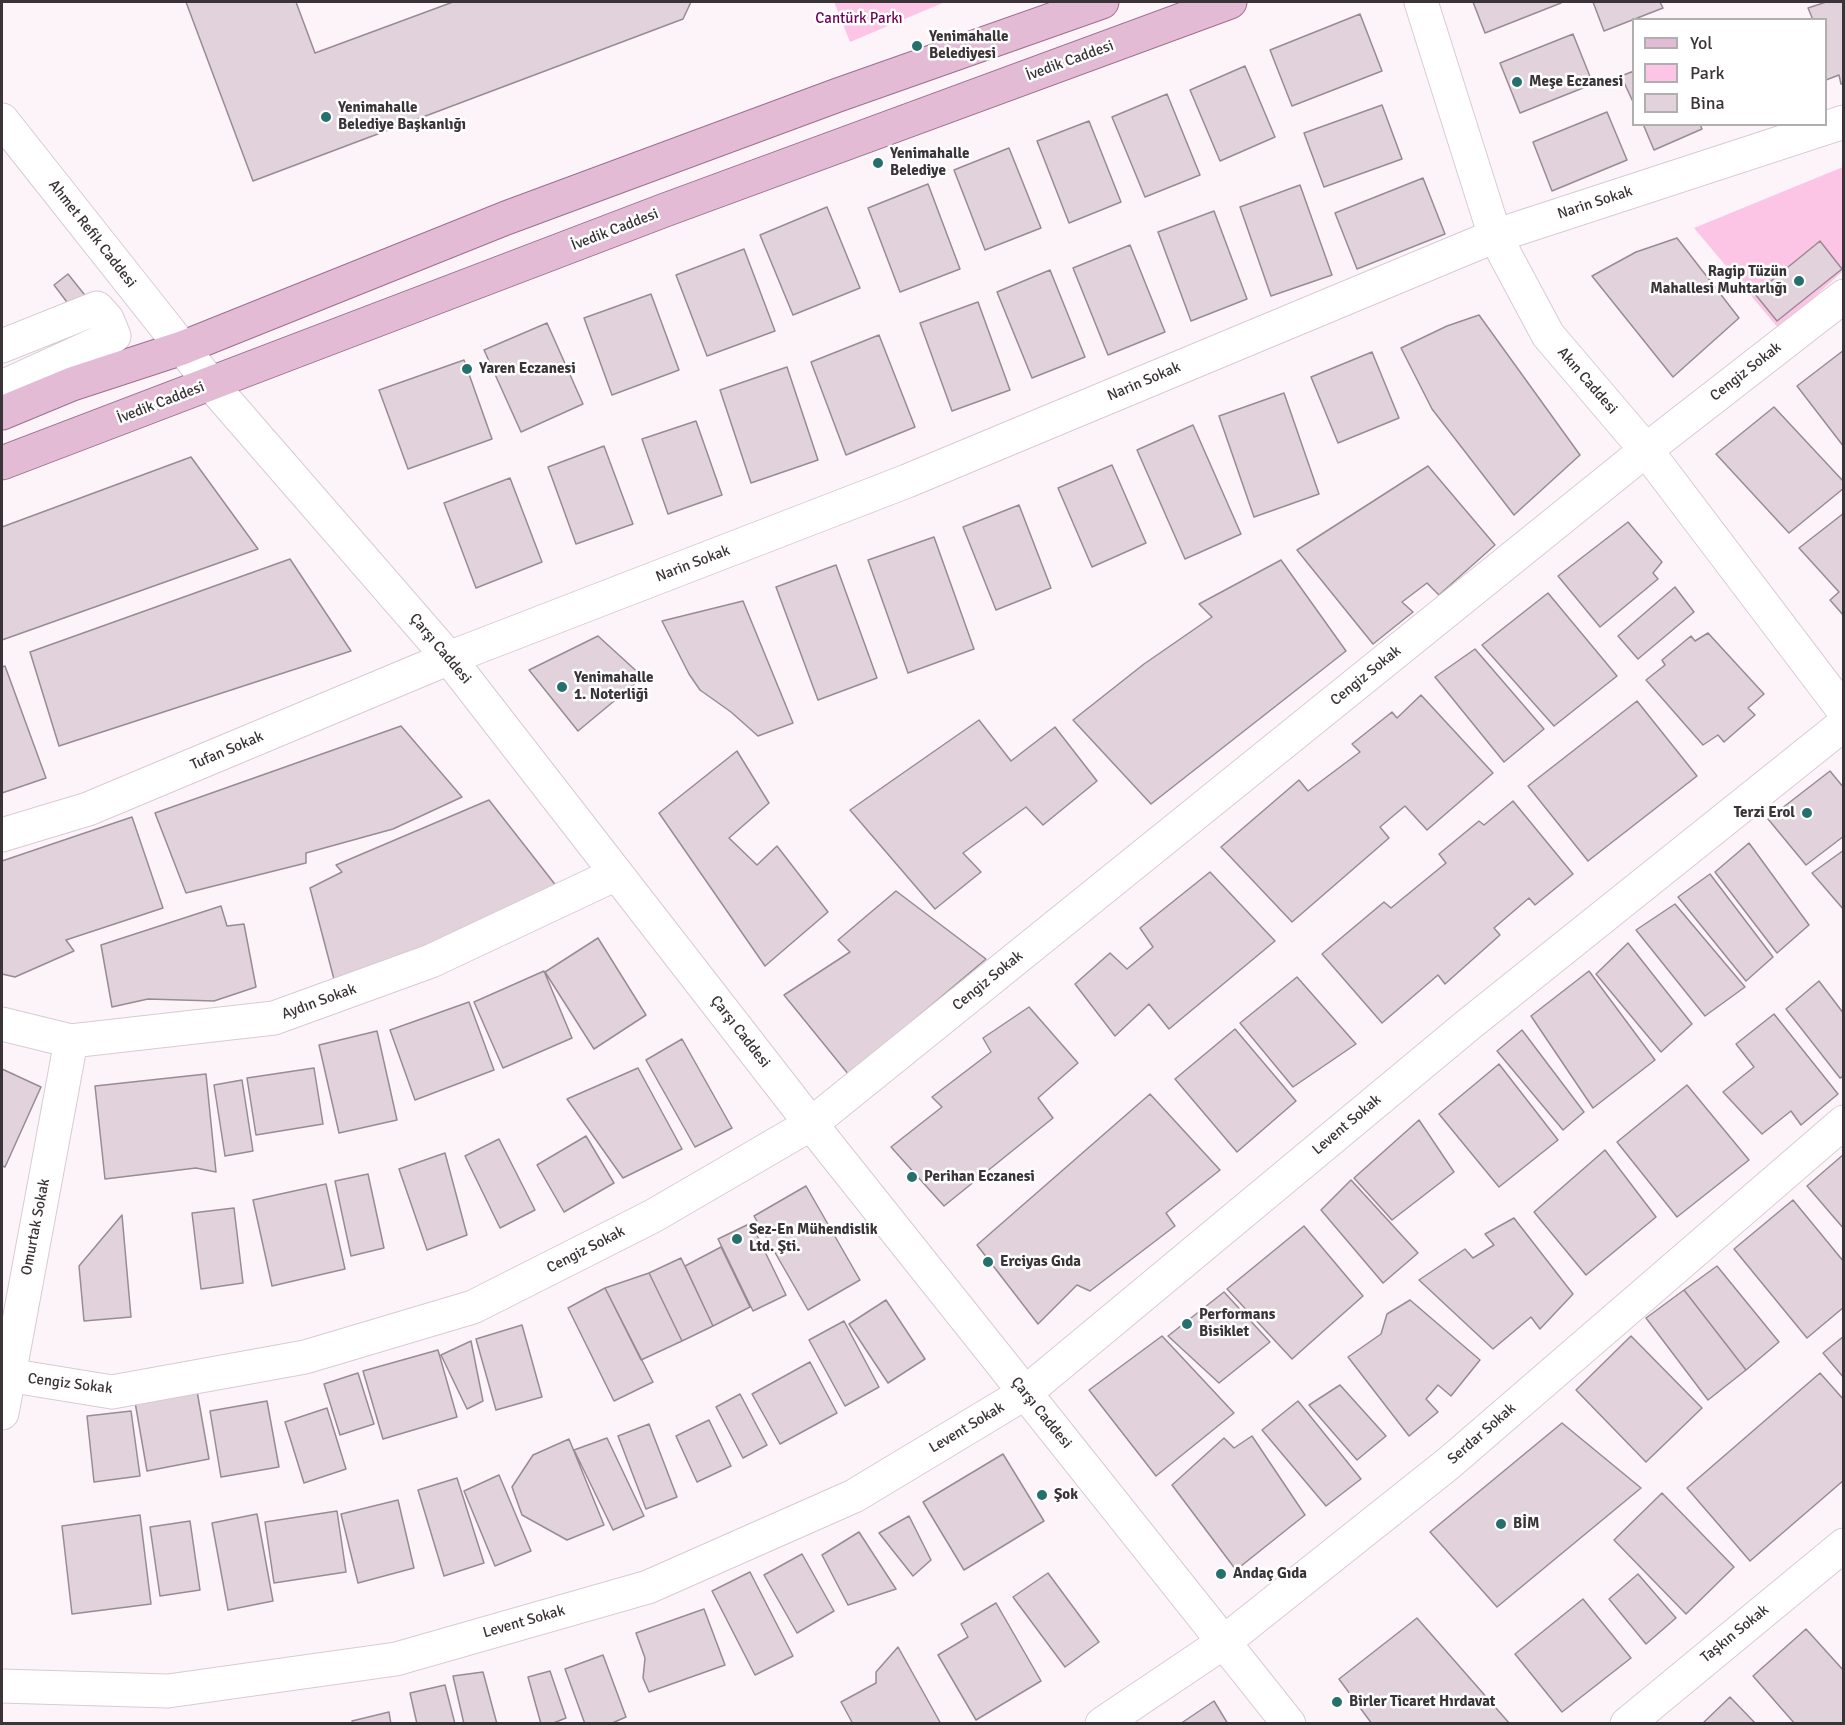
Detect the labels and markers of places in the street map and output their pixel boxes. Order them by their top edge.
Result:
place label: Yenimahalle Belediyesi [929,28,1008,63]
marker: Yenimahalle Belediyesi [910,39,924,53]
place label: Meşe Eczanesi [1529,73,1623,91]
marker: Meşe Eczanesi [1510,75,1524,89]
place label: Yenimahalle Belediye Başkanlığı [338,99,466,134]
marker: Yenimahalle Belediye Başkanlığı [319,110,333,124]
place label: Yenimahalle Belediye [890,145,969,180]
marker: Yenimahalle Belediye [871,156,885,170]
place label: Ragip Tüzün Mahallesi Muhtarlığı [1650,263,1787,298]
marker: Ragip Tüzün Mahallesi Muhtarlığı [1792,274,1806,288]
place label: Yaren Eczanesi [479,360,576,378]
marker: Yaren Eczanesi [460,362,474,376]
place label: Yenimahalle 1. Noterliği [574,669,653,704]
marker: Yenimahalle 1. Noterliği [555,680,569,694]
place label: Terzi Erol [1734,804,1795,822]
marker: Terzi Erol [1800,806,1814,820]
place label: Perihan Eczanesi [924,1168,1035,1186]
marker: Perihan Eczanesi [905,1170,919,1184]
place label: Sez-En Mühendislik Ltd. Şti. [749,1221,878,1256]
marker: Sez-En Mühendislik Ltd. Şti. [730,1232,744,1246]
place label: Erciyas Gıda [1000,1253,1081,1271]
marker: Erciyas Gıda [981,1255,995,1269]
place label: Performans Bisiklet [1199,1306,1275,1341]
marker: Performans Bisiklet [1180,1317,1194,1331]
place label: Şok [1054,1486,1078,1504]
marker: Şok [1035,1488,1049,1502]
place label: BİM [1513,1515,1539,1533]
marker: BİM [1494,1517,1508,1531]
place label: Andaç Gıda [1233,1565,1307,1583]
marker: Andaç Gıda [1214,1567,1228,1581]
place label: Birler Ticaret Hırdavat [1349,1693,1495,1711]
marker: Birler Ticaret Hırdavat [1330,1695,1344,1709]

